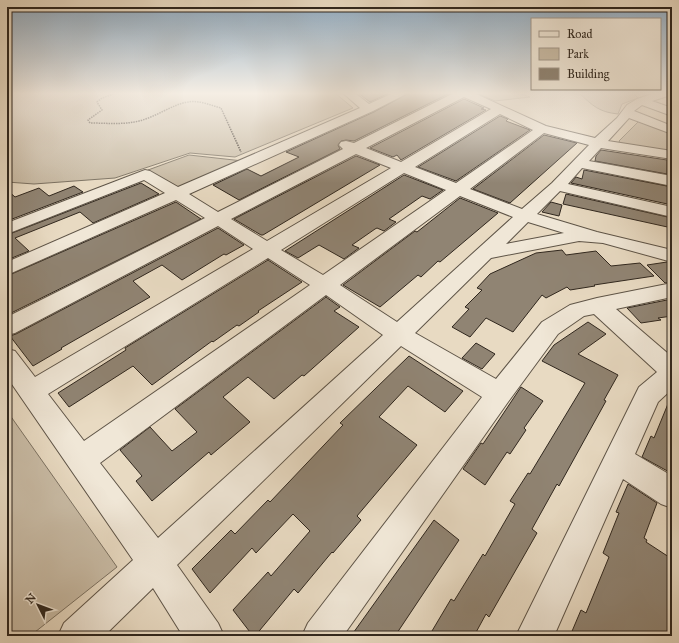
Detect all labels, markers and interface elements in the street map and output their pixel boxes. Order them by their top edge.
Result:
legend [531,18,661,90]
text: Road [567,27,593,41]
text: Park [567,47,589,61]
text: Building [567,67,610,82]
north arrow [18,585,58,625]
text: N [23,590,39,606]

